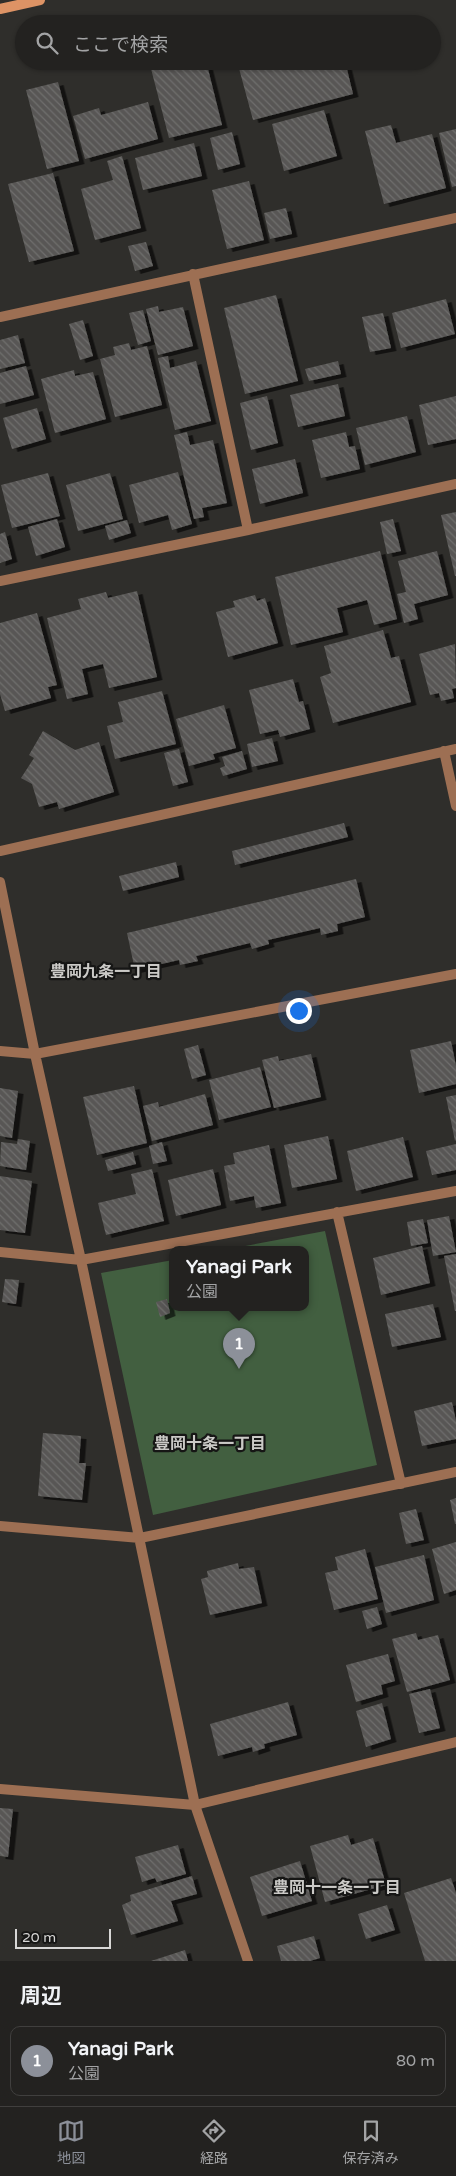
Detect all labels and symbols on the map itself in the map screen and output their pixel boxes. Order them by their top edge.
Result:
district label: 豊岡九条一丁目 [50,962,162,982]
your location [286,998,312,1024]
pin: 1 [223,1328,255,1369]
district label: 豊岡十条一丁目 [154,1434,266,1454]
district label: 豊岡十一条一丁目 [273,1878,401,1898]
scale bar [15,1926,111,1949]

